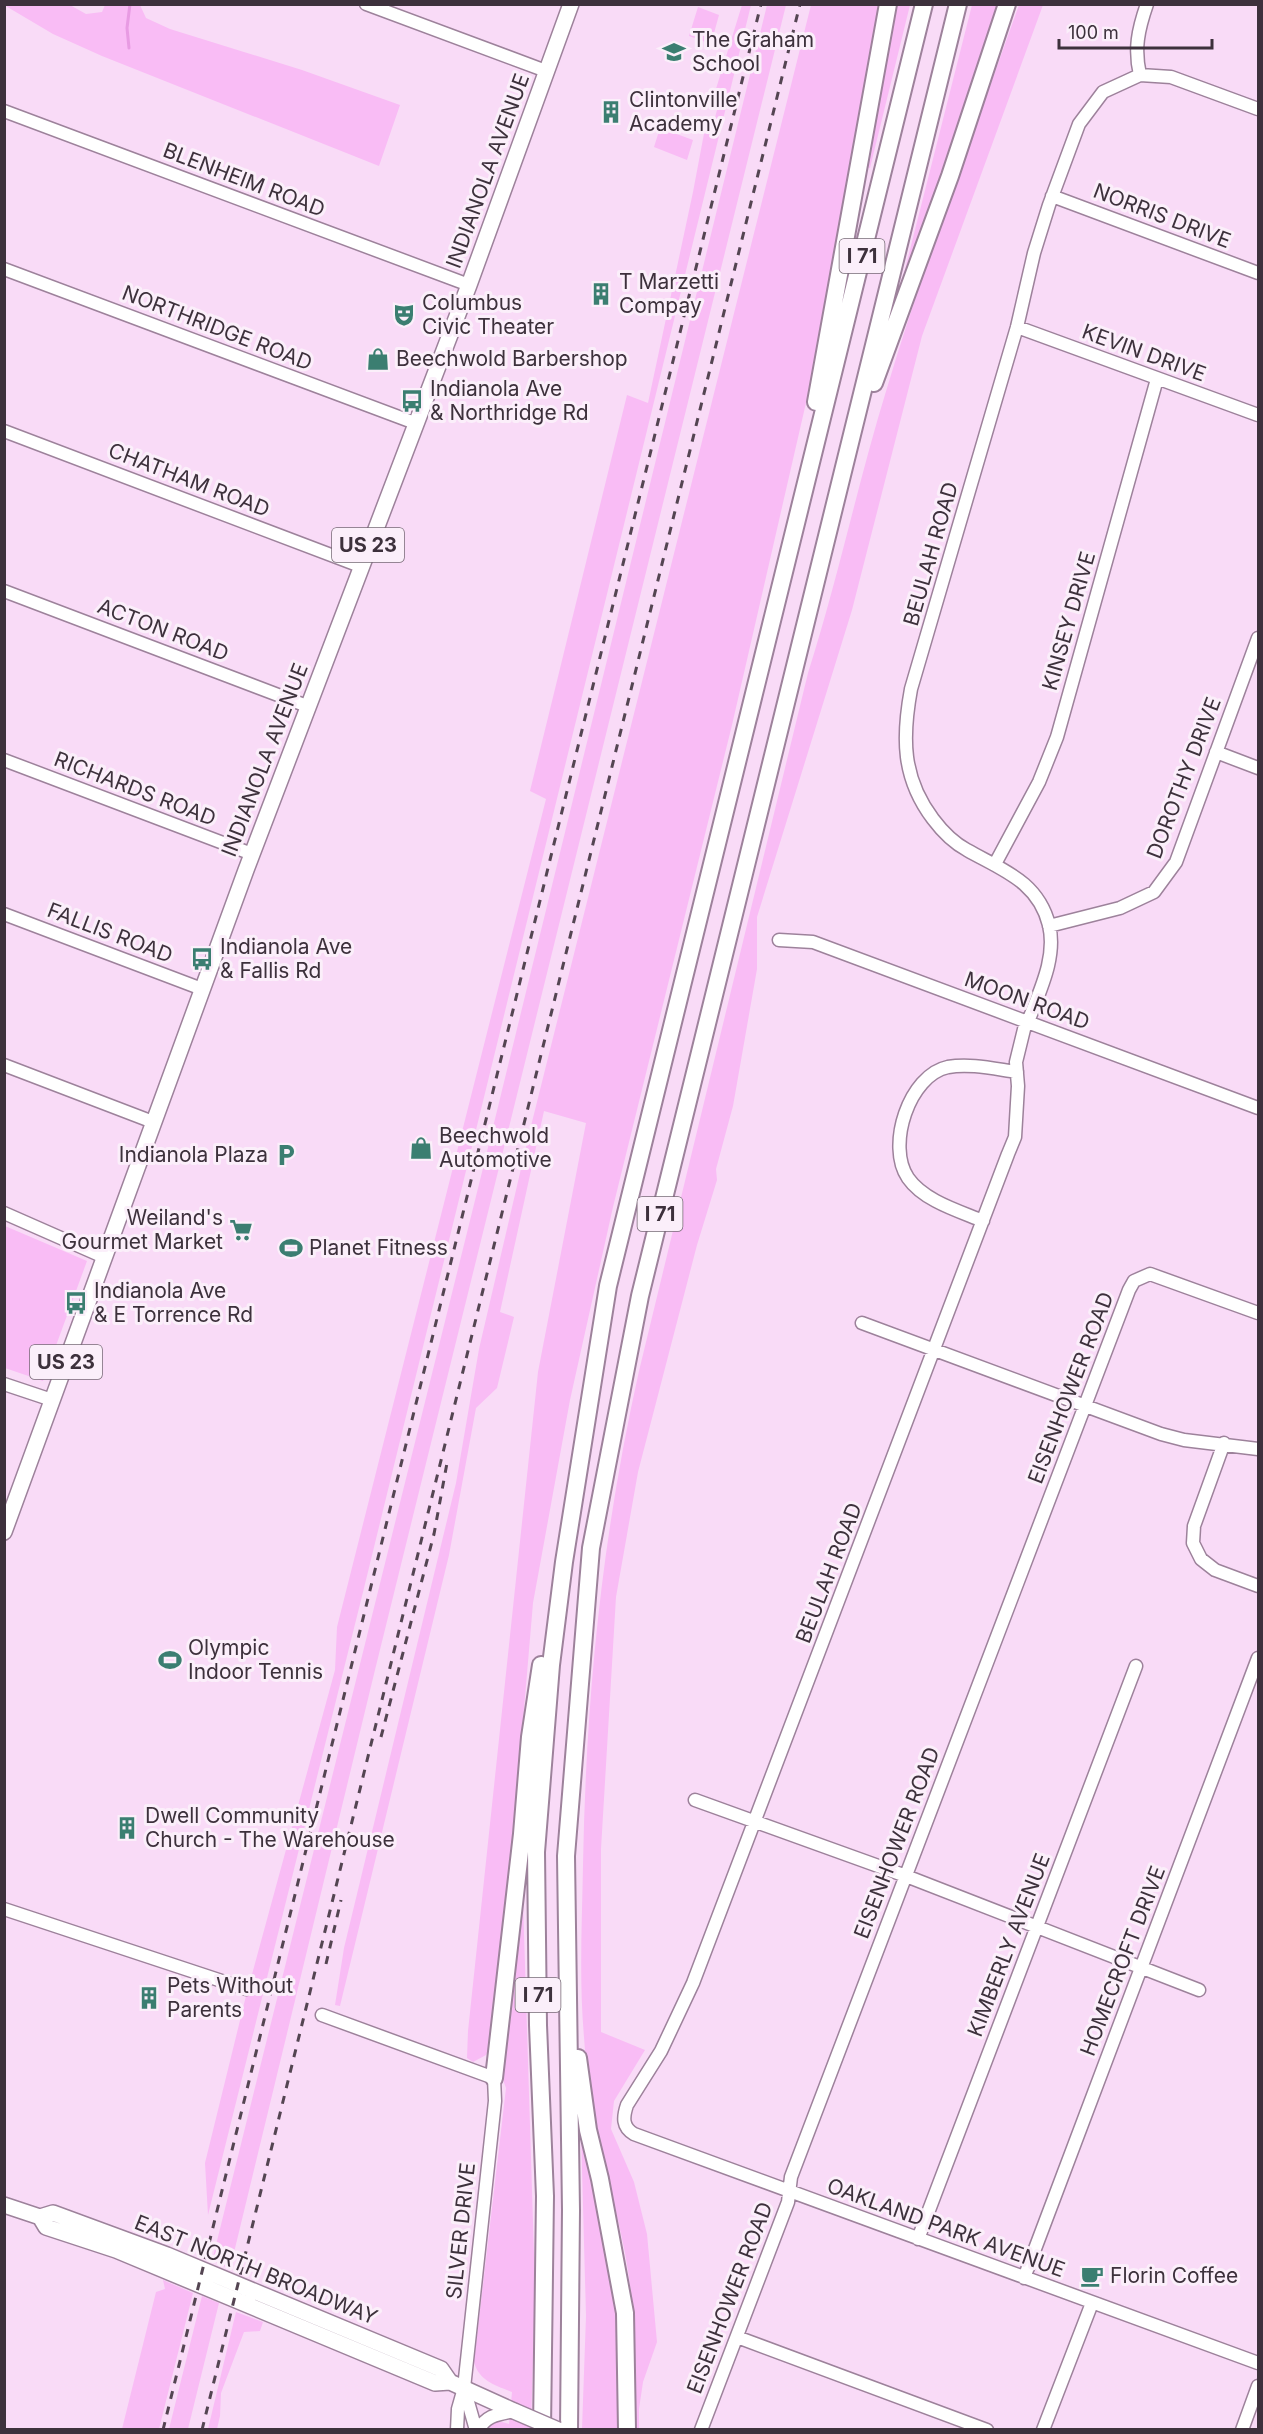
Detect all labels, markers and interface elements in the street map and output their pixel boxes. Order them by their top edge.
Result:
scale bar [1059,12,1212,50]
text: 100 m [1068,22,1119,43]
place label: The Graham School [692,27,814,76]
school or university icon: The Graham School [661,39,687,65]
street label: INDIANOLA AVENUE [441,70,534,271]
place label: Clintonville Academy [629,87,738,136]
building icon: Clintonville Academy [598,99,624,125]
street label: BLENHEIM ROAD [160,137,329,222]
street label: NORRIS DRIVE [1090,178,1235,253]
road number: I 71 [840,239,884,273]
place label: T Marzetti Compay [619,269,719,318]
street label: NORTHRIDGE ROAD [119,280,316,375]
building icon: T Marzetti Compay [588,281,614,307]
place label: Columbus Civic Theater [422,290,554,339]
theatre icon: Columbus Civic Theater [391,302,417,328]
street label: KEVIN DRIVE [1079,319,1210,387]
shop icon: Beechwold Barbershop [365,346,391,372]
place label: Beechwold Barbershop [396,346,628,371]
place label: Indianola Ave & Northridge Rd [430,376,589,425]
bus stop icon: Indianola Ave & Northridge Rd [399,388,425,414]
street label: CHATHAM ROAD [105,437,273,522]
street label: BEULAH ROAD [898,479,963,629]
road number: US 23 [332,528,404,562]
street label: KINSEY DRIVE [1037,549,1100,693]
street label: ACTON ROAD [94,593,232,666]
street label: INDIANOLA AVENUE [216,660,313,860]
street label: DOROTHY DRIVE [1141,694,1226,862]
street label: RICHARDS ROAD [51,746,220,831]
street label: FALLIS ROAD [44,897,176,968]
place label: Indianola Ave & Fallis Rd [220,934,352,983]
bus stop icon: Indianola Ave & Fallis Rd [189,946,215,972]
street label: MOON ROAD [961,966,1093,1035]
place label: Beechwold Automotive [439,1123,552,1172]
shop icon: Beechwold Automotive [408,1135,434,1161]
place label: Indianola Plaza [119,1142,268,1167]
parking icon: Indianola Plaza [273,1142,299,1168]
road number: I 71 [638,1197,682,1231]
place label: Weiland's Gourmet Market [62,1205,223,1254]
supermarket icon: Weiland's Gourmet Market [228,1217,254,1243]
sports icon: Planet Fitness [278,1235,304,1261]
place label: Planet Fitness [309,1235,448,1260]
place label: Indianola Ave & E Torrence Rd [94,1278,253,1327]
street label: EISENHOWER ROAD [1022,1289,1119,1487]
bus stop icon: Indianola Ave & E Torrence Rd [63,1290,89,1316]
road number: US 23 [30,1345,102,1379]
street label: BEULAH ROAD [790,1499,867,1647]
place label: Olympic Indoor Tennis [188,1635,323,1684]
sports icon: Olympic Indoor Tennis [157,1647,183,1673]
street label: EISENHOWER ROAD [848,1744,945,1942]
place label: Dwell Community Church - The Warehouse [145,1803,395,1852]
building icon: Dwell Community Church - The Warehouse [114,1815,140,1841]
street label: KIMBERLY AVENUE [962,1850,1055,2040]
street label: HOMECROFT DRIVE [1075,1862,1170,2059]
place label: Pets Without Parents [167,1973,293,2022]
road number: I 71 [516,1978,560,2012]
building icon: Pets Without Parents [136,1985,162,2011]
street label: SILVER DRIVE [441,2161,480,2301]
street label: OAKLAND PARK AVENUE [824,2173,1069,2282]
street label: EISENHOWER ROAD [681,2199,778,2397]
street label: EAST NORTH BROADWAY [131,2209,381,2330]
cafe icon: Florin Coffee [1079,2263,1105,2289]
place label: Florin Coffee [1110,2263,1238,2288]

